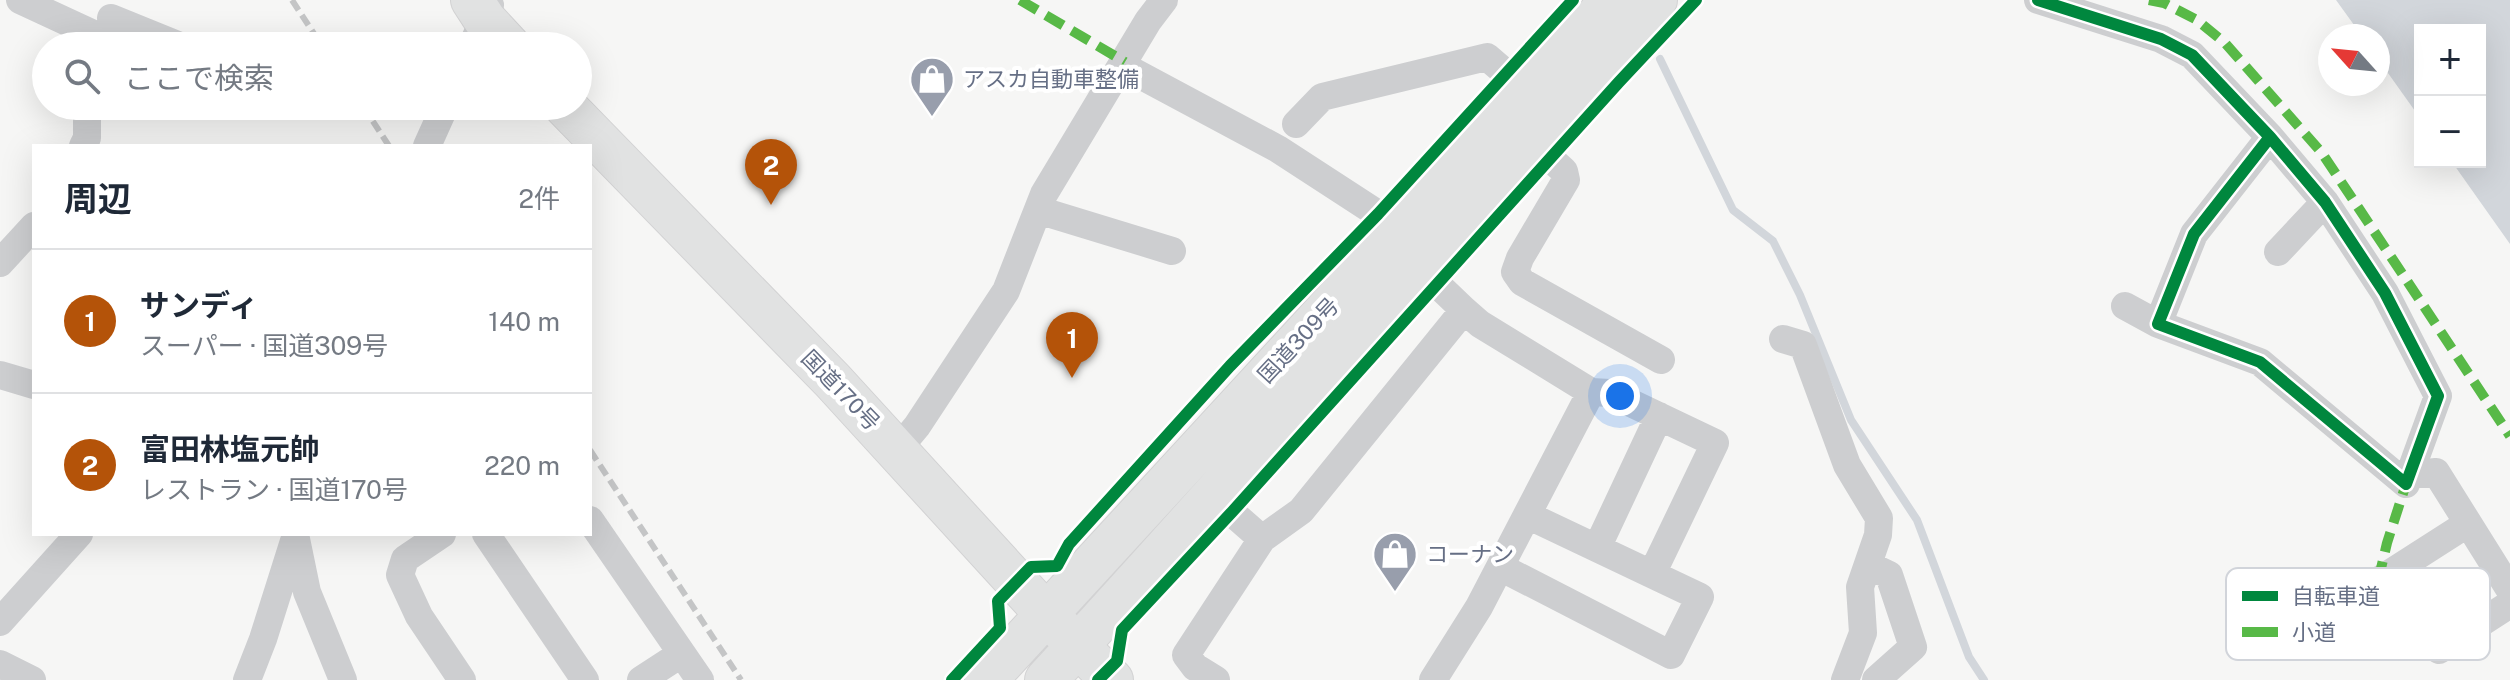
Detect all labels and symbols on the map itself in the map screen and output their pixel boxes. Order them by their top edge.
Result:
north arrow [2318,24,2390,96]
shop icon: アスカ自動車整備 [908,55,956,118]
place label: アスカ自動車整備 [963,66,1139,92]
pin: 2 [745,139,797,205]
street label: 国道309号 [1252,292,1344,388]
pin: 1 [1046,312,1098,378]
street label: 国道170号 [796,345,886,435]
your location [1600,376,1640,416]
shop icon: コーナン [1371,530,1419,593]
place label: コーナン [1426,541,1514,567]
legend [2226,568,2490,660]
text: 自転車道 [2292,583,2380,609]
text: 小道 [2292,619,2336,645]

